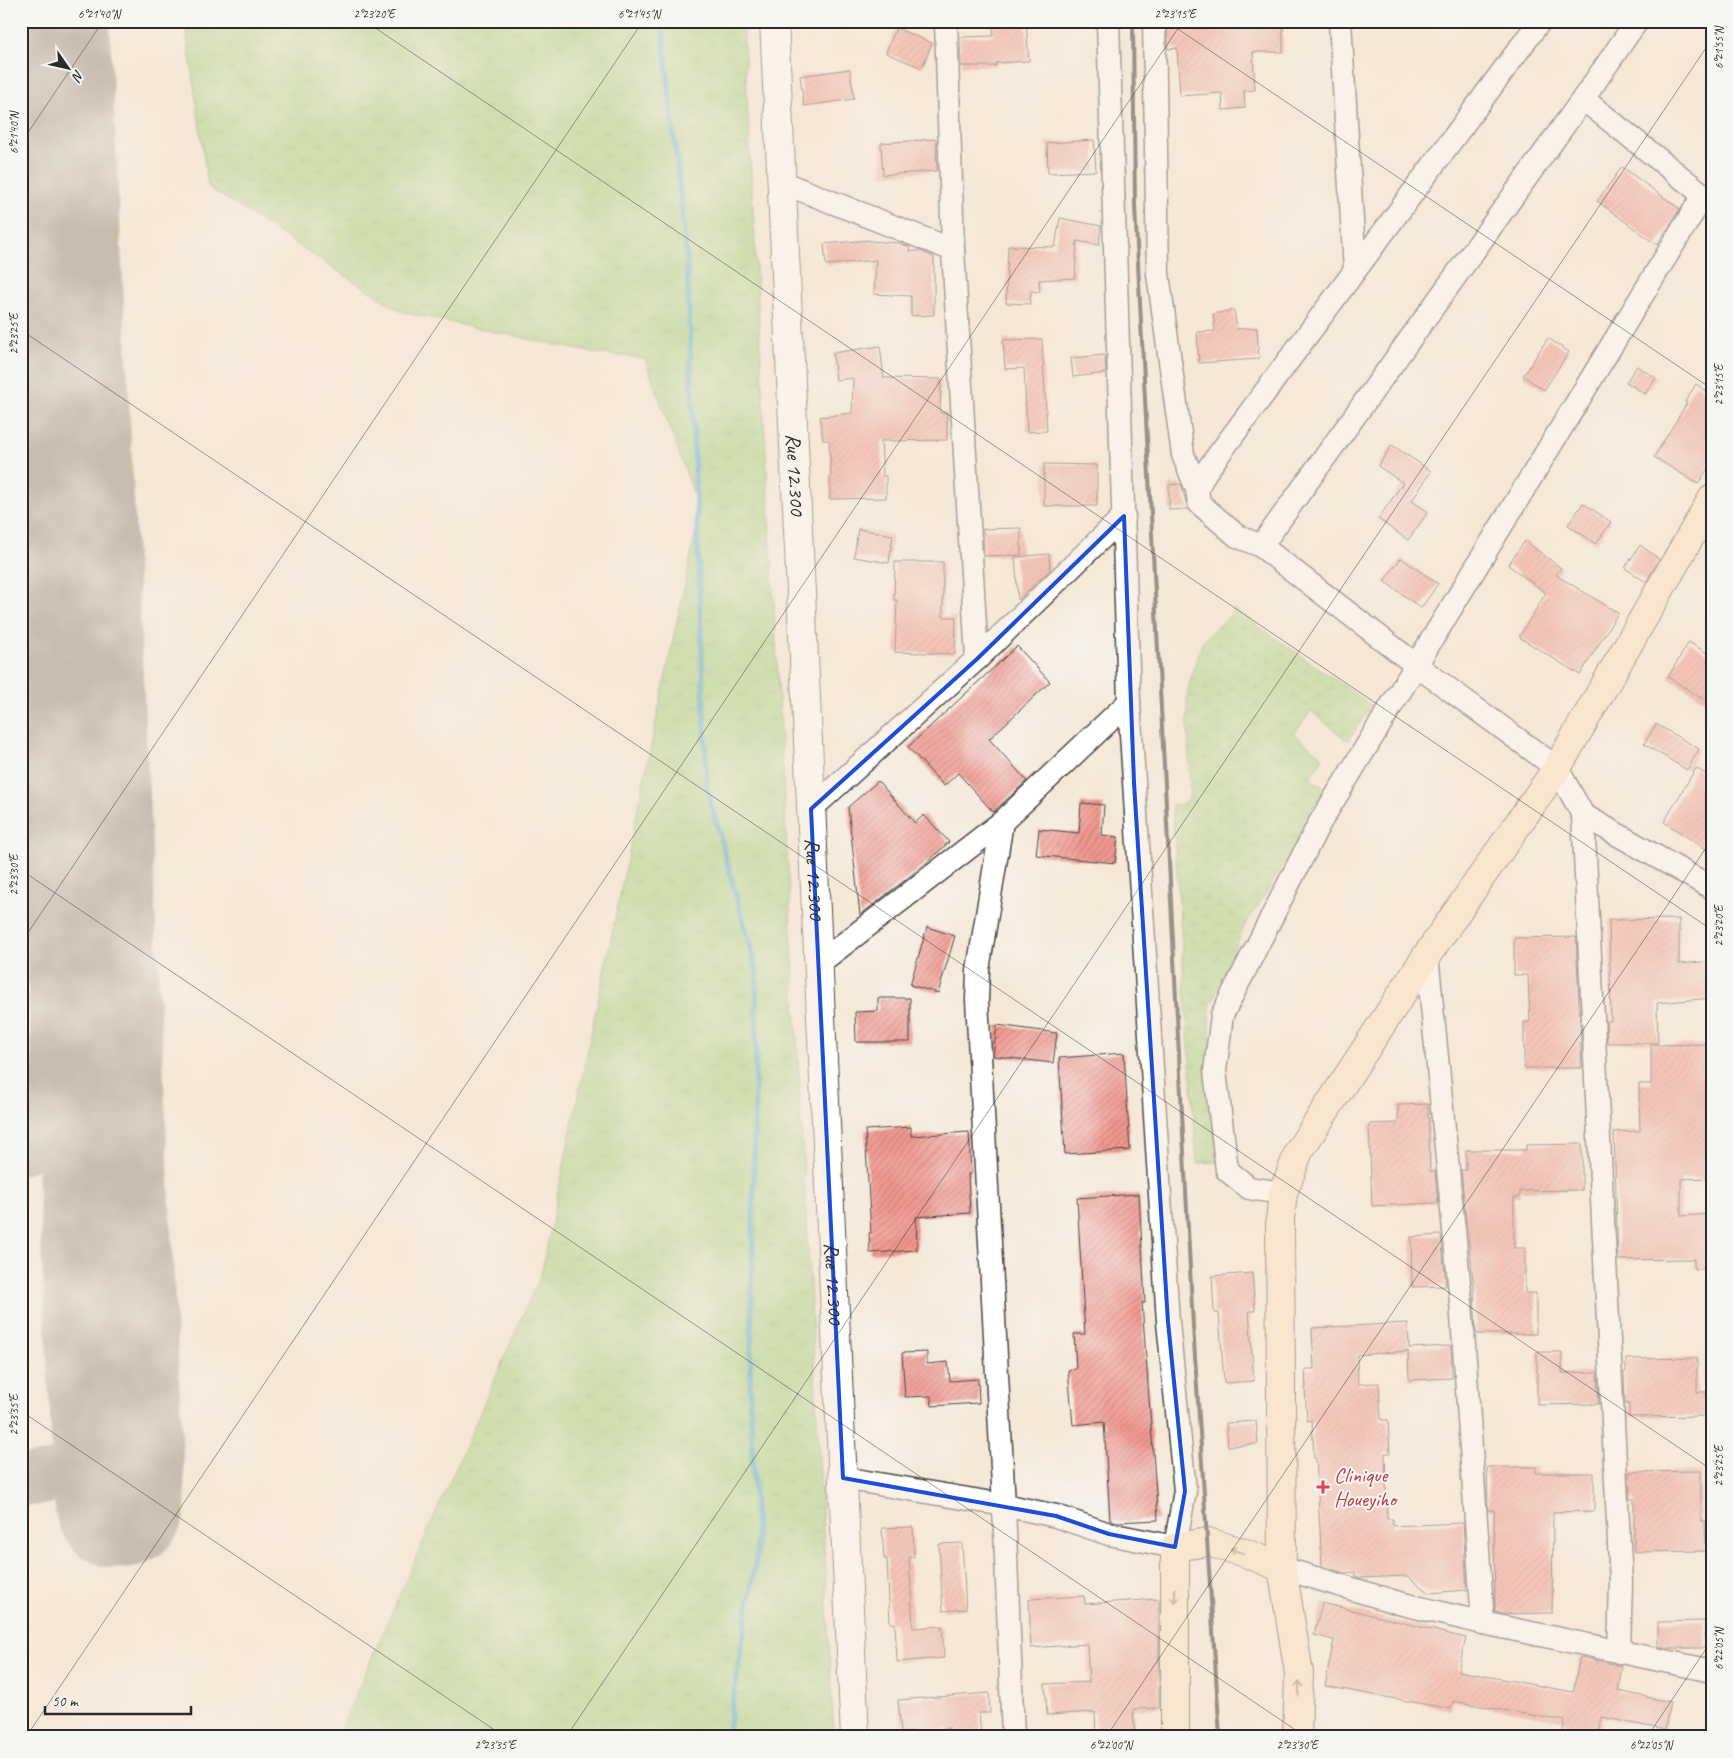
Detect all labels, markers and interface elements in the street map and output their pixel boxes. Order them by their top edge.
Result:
text: 6°21'40"N [78,6,122,22]
text: 2°23'20"E [354,6,396,22]
text: 6°21'45"N [618,6,662,22]
text: 2°23'15"E [1155,6,1197,22]
text: 6°21'55"N [1711,25,1727,69]
north arrow [42,42,92,92]
text: N [68,67,88,85]
text: 6°21'40"N [6,110,22,154]
text: 2°23'25"E [6,312,22,355]
text: 2°23'15"E [1711,363,1727,406]
street label: Rue 12.300 [780,433,810,518]
street label: Rue 12.300 [800,838,829,922]
text: 2°23'30"E [6,853,22,896]
text: 2°23'20"E [1711,904,1727,947]
street label: Rue 12.300 [819,1242,849,1327]
text: 2°23'35"E [6,1393,22,1436]
text: 2°23'25"E [1711,1444,1727,1487]
place label: Clinique Houeyiho [1334,1462,1398,1512]
marker: Clinique Houeyiho [1316,1480,1330,1494]
one-way arrow [1229,1545,1245,1555]
one-way arrow [1170,1588,1180,1604]
text: 6°22'05"N [1711,1626,1727,1670]
one-way arrow [1294,1680,1303,1696]
scale bar [45,1683,191,1715]
text: 50 m [52,1692,79,1711]
text: 2°23'35"E [475,1737,517,1753]
text: 6°22'00"N [1090,1737,1134,1753]
text: 2°23'30"E [1277,1737,1319,1753]
text: 6°22'05"N [1630,1737,1674,1753]

